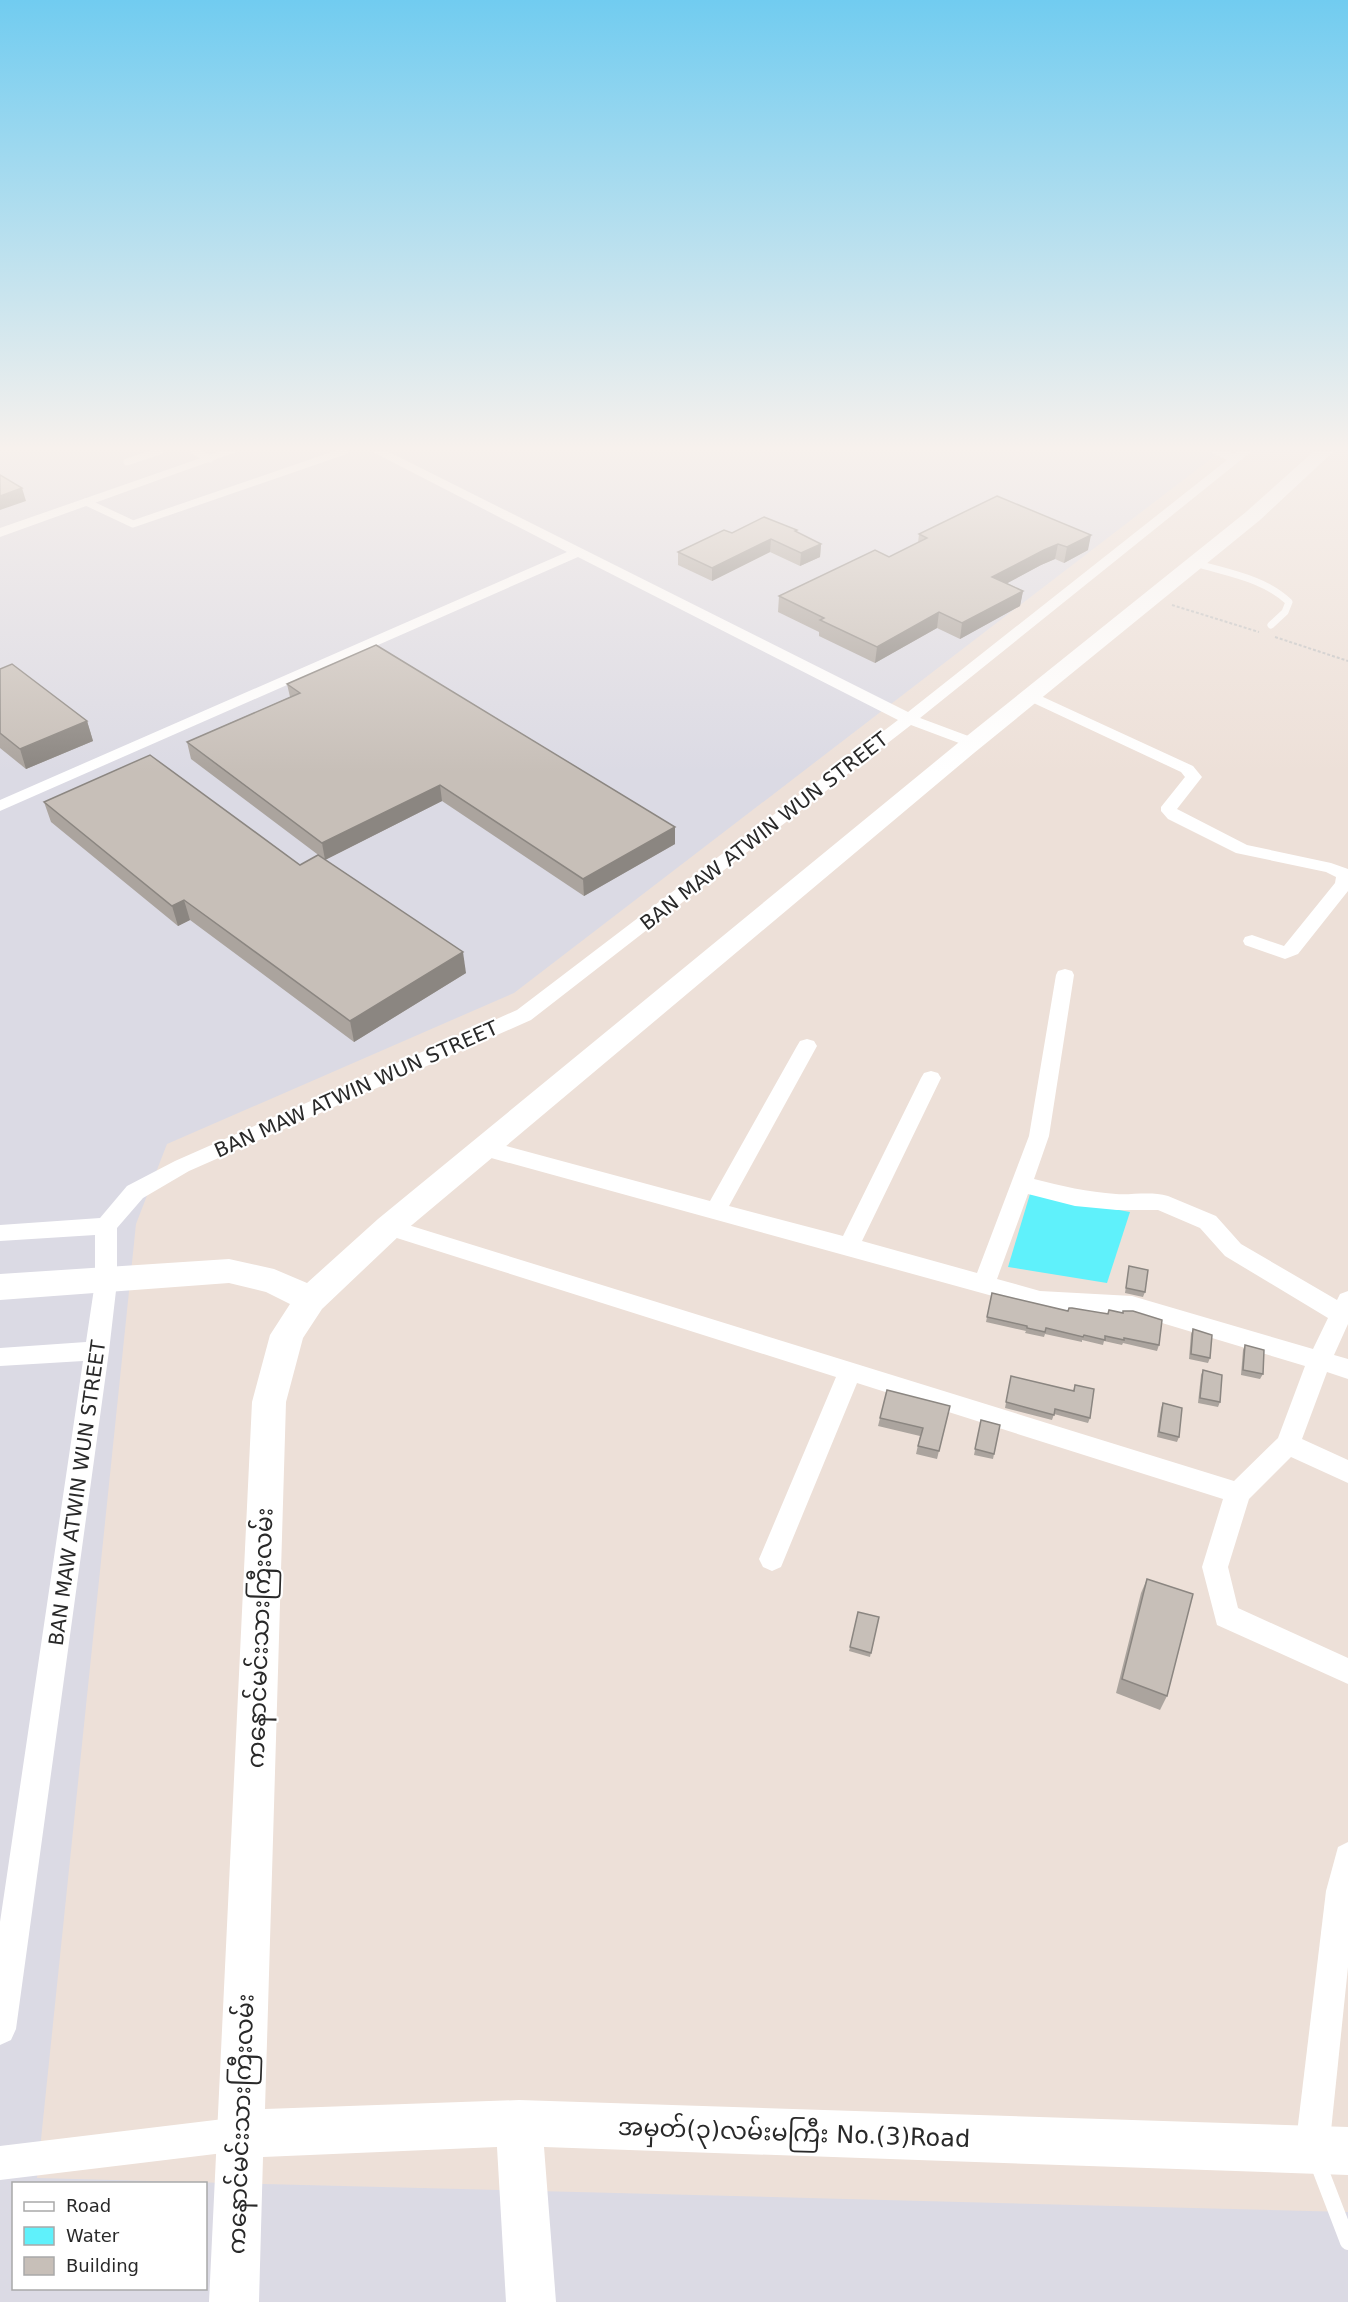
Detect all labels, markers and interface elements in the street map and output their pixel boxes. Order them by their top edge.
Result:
street label: BAN MAW ATWIN WUN STREET [635,726,893,935]
street label: BAN MAW ATWIN WUN STREET [210,1015,502,1163]
street label: BAN MAW ATWIN WUN STREET [44,1338,110,1647]
street label: ကနောင်မင်းသားကြီးလမ်း [239,1507,284,1769]
street label: ကနောင်မင်းသားကြီးလမ်း [220,1993,265,2255]
street label: အမှတ်(၃)လမ်းမကြီး No.(3)Road [617,2111,971,2158]
legend [12,2182,207,2290]
text: Road [66,2195,111,2216]
text: Water [66,2225,120,2246]
text: Building [66,2255,139,2276]

